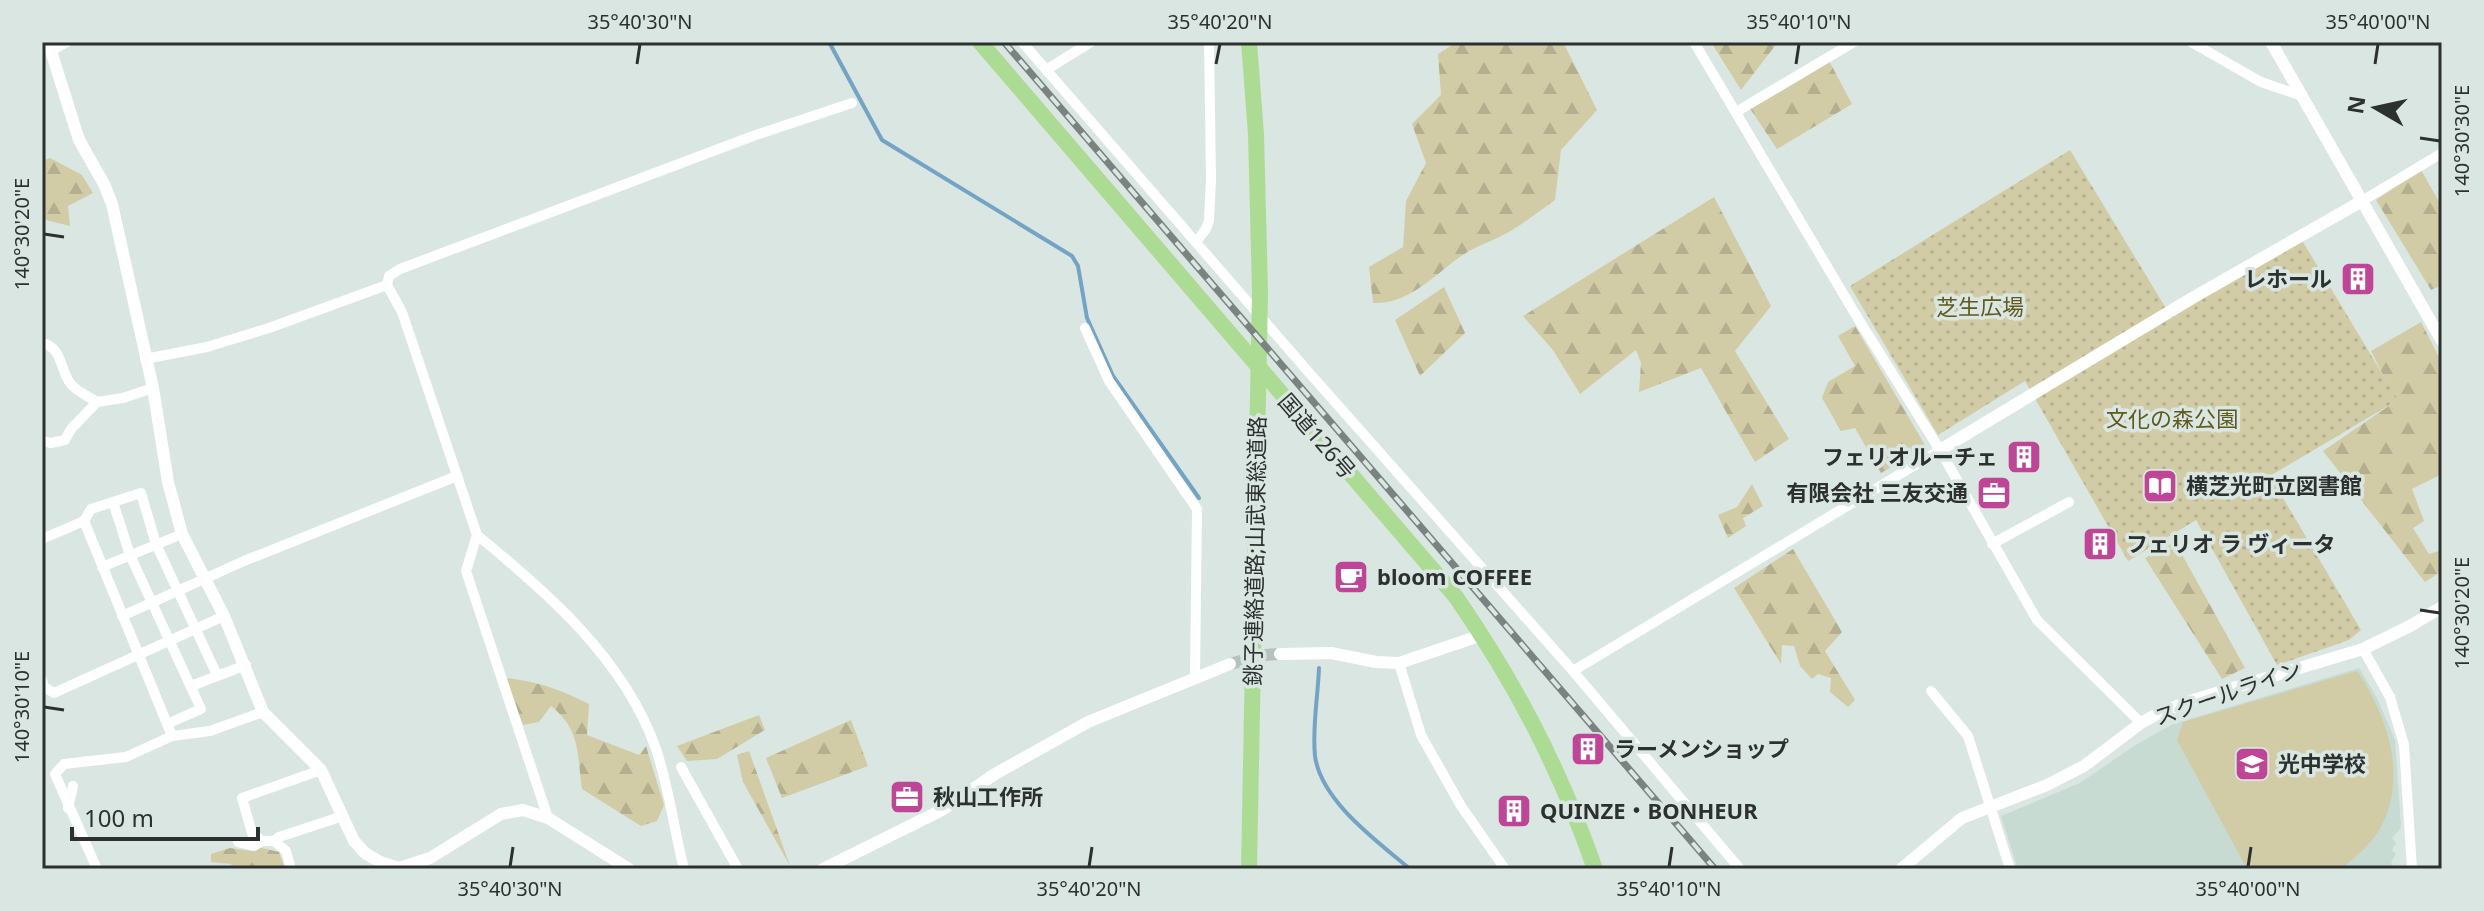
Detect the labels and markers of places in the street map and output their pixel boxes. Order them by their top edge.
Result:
building icon: レホール [2339,260,2377,298]
place label: レホール [2244,263,2332,293]
building icon: フェリオルーチェ [2005,438,2043,476]
place label: フェリオルーチェ [1822,441,1998,471]
library icon: 横芝光町立図書館 [2141,467,2179,505]
place label: 横芝光町立図書館 [2186,470,2362,500]
office icon: 有限会社 三友交通 [1975,474,2013,512]
place label: 有限会社 三友交通 [1786,477,1968,507]
building icon: フェリオ ラ ヴィータ [2081,525,2119,563]
place label: フェリオ ラ ヴィータ [2126,528,2335,558]
cafe icon: bloom COFFEE [1332,558,1370,596]
place label: bloom COFFEE [1377,561,1532,591]
building icon: ラーメンショップ [1569,730,1607,768]
place label: ラーメンショップ [1614,733,1789,763]
school or university icon: 光中学校 [2233,745,2271,783]
place label: 光中学校 [2278,748,2366,778]
office icon: 秋山工作所 [888,778,926,816]
place label: 秋山工作所 [933,781,1043,811]
building icon: QUINZE・BONHEUR [1495,792,1533,830]
place label: QUINZE・BONHEUR [1540,795,1758,825]

